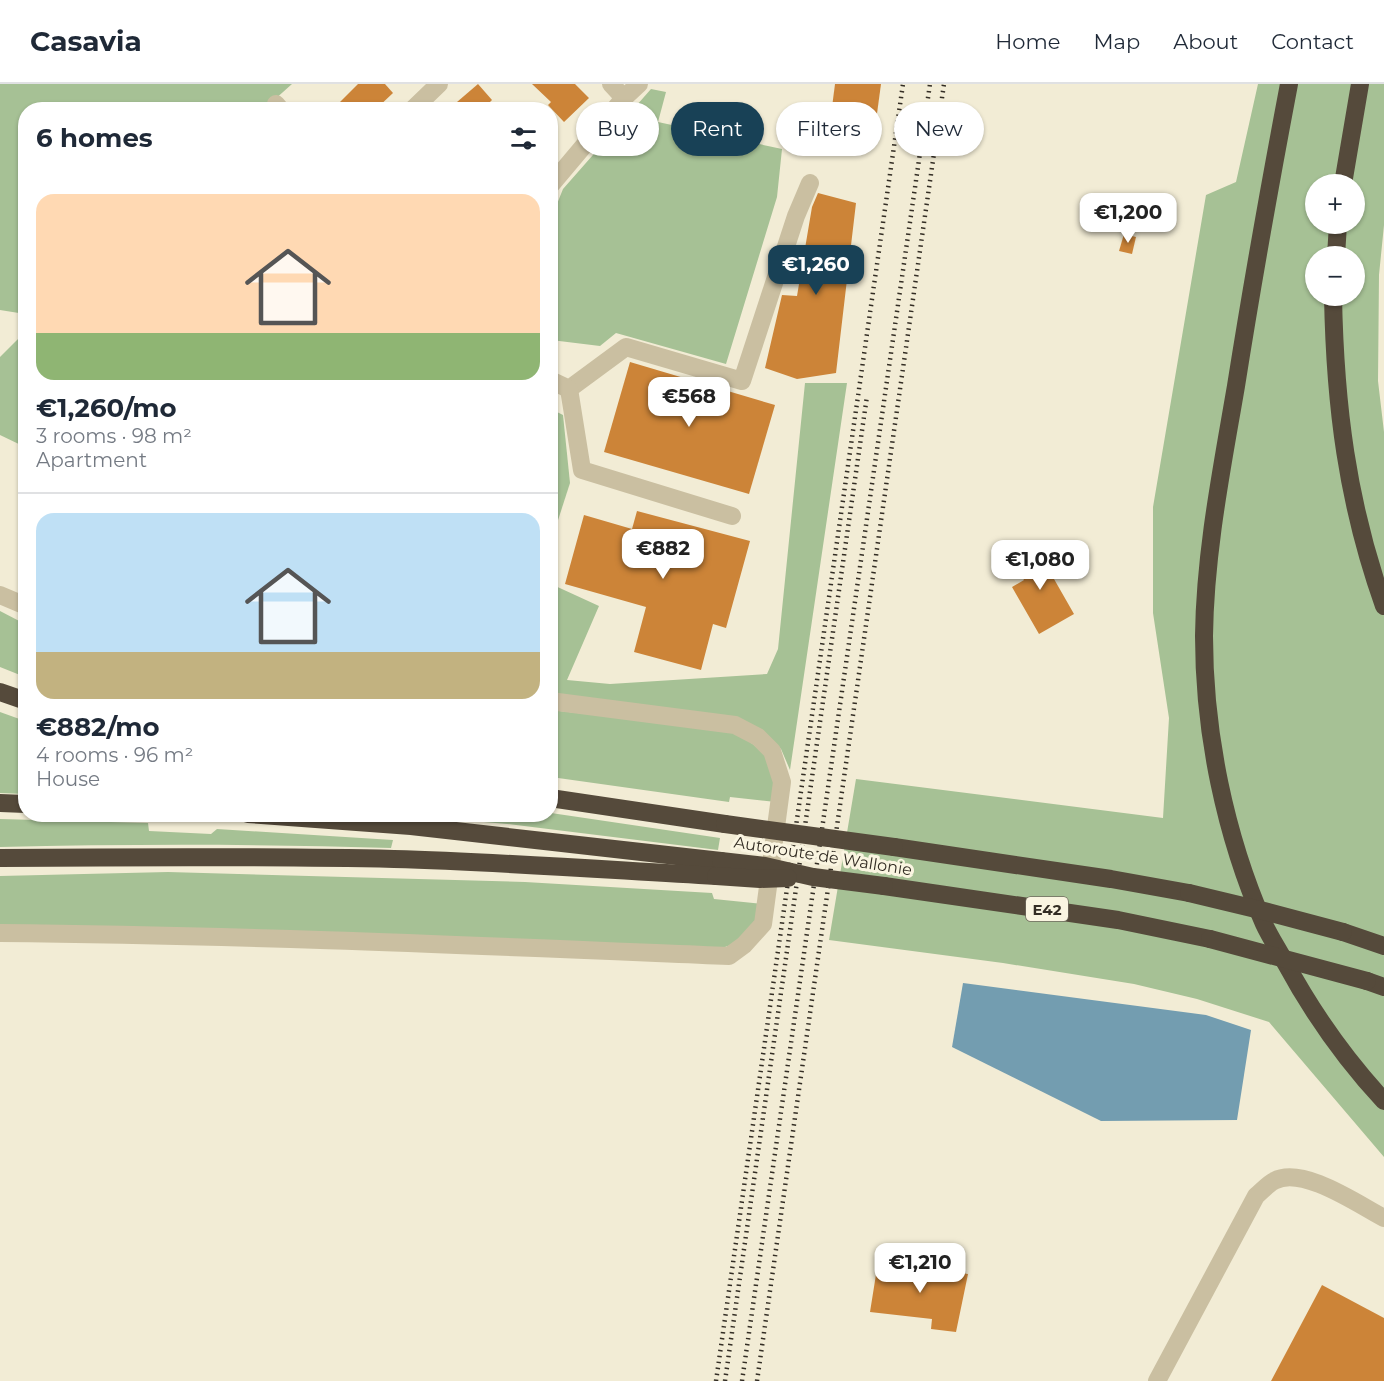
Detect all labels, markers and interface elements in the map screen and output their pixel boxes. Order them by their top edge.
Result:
text: Casavia [30,24,142,58]
text: Home [995,29,1060,54]
text: Map [1093,29,1140,54]
text: About [1173,29,1238,54]
text: Contact [1271,29,1354,54]
chip: Buy [576,102,659,156]
chip: Rent [671,102,764,156]
chip: Filters [776,102,882,156]
chip: New [894,102,984,156]
text: 6 homes [36,122,153,154]
icon: filters [507,122,540,155]
map controls [1305,174,1365,306]
button: + [1305,174,1365,234]
pin: €1,200 [1079,193,1177,244]
text: €1,200 [1094,200,1162,224]
icon: home [234,233,342,341]
pin: €1,260 [767,245,865,296]
button: − [1305,246,1365,306]
text: €1,260 [782,252,850,276]
pin: €568 [653,377,725,428]
text: €568 [662,384,716,408]
text: €1,260/mo [36,392,177,424]
text: 3 rooms · 98 m² [36,424,192,448]
text: Apartment [36,448,147,472]
pin: €882 [627,529,699,580]
text: €882 [636,536,690,560]
pin: €1,080 [991,540,1089,591]
text: €1,080 [1005,547,1075,571]
icon: home [234,552,342,660]
text: €882/mo [36,711,160,743]
text: 4 rooms · 96 m² [36,743,193,767]
text: House [36,767,100,791]
street label: Autoroute de Wallonie [733,833,913,879]
road number: E42 [1026,897,1068,921]
pin: €1,210 [871,1243,969,1294]
text: €1,210 [889,1250,951,1274]

